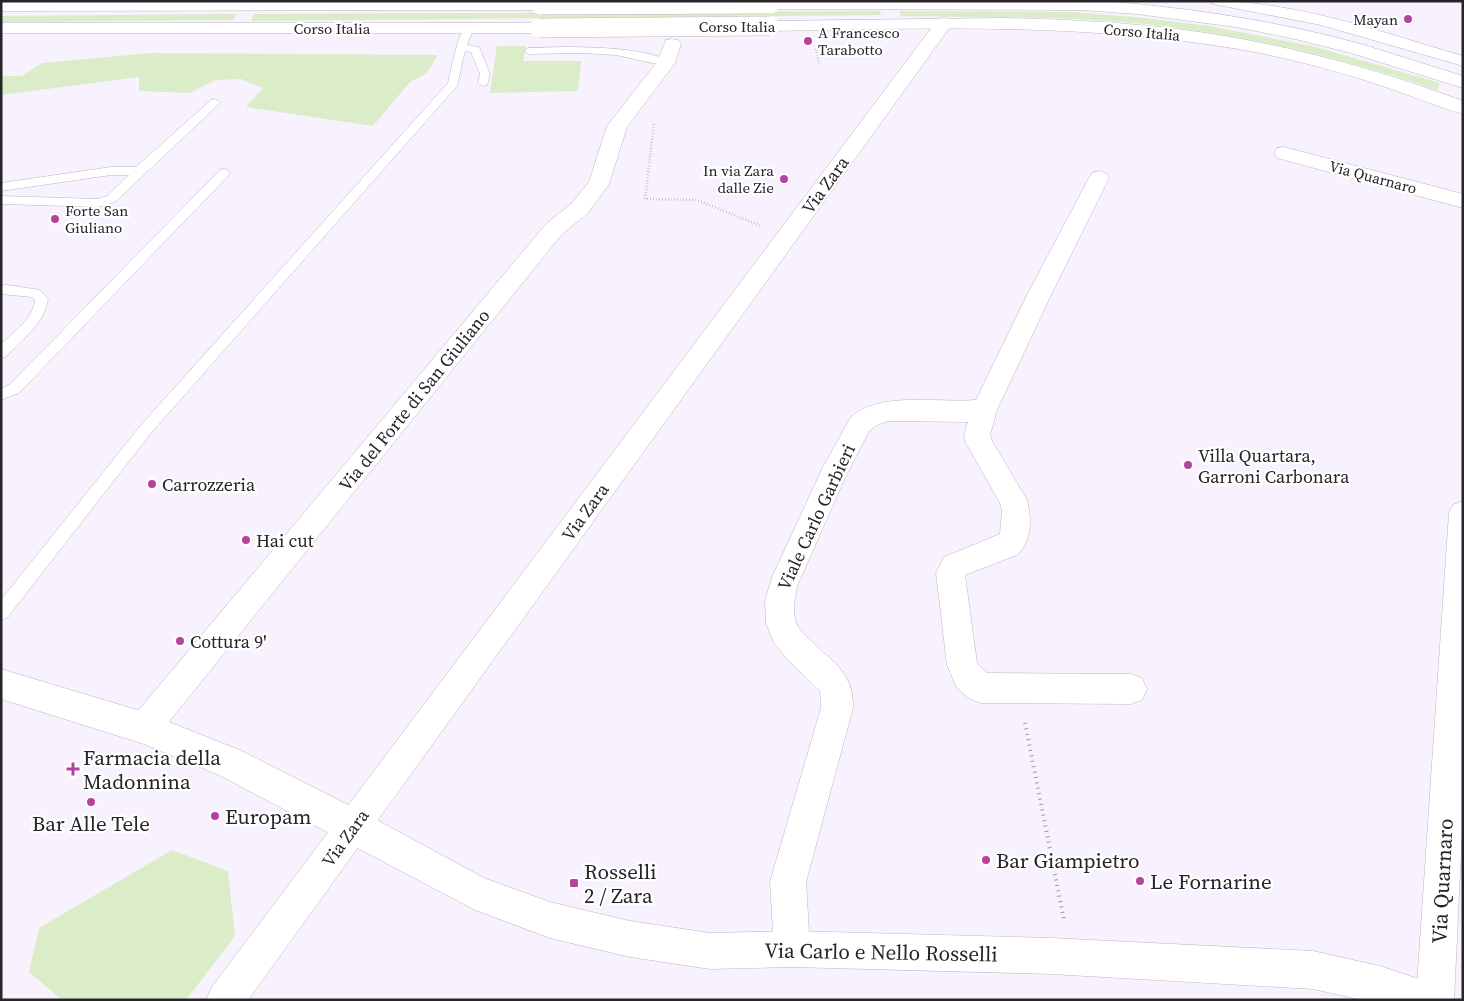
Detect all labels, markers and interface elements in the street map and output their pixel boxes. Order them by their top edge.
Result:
place label: Mayan [1353,9,1398,30]
marker: Mayan [1402,13,1414,25]
street label: Corso Italia [699,16,776,37]
street label: Corso Italia [294,18,371,39]
street label: Corso Italia [1103,18,1181,46]
place label: A Francesco Tarabotto [818,22,900,60]
marker: A Francesco Tarabotto [802,35,814,47]
street label: Via Zara [796,150,855,219]
street label: Via Quarnaro [1327,155,1419,199]
place label: In via Zara dalle Zie [703,160,774,198]
marker: In via Zara dalle Zie [778,173,790,185]
place label: Forte San Giuliano [65,200,128,238]
marker: Forte San Giuliano [49,213,61,225]
street label: Via del Forte di San Giuliano [333,304,495,496]
street label: Viale Carlo Garbieri [771,440,861,594]
place label: Villa Quartara, Garroni Carbonara [1198,443,1350,489]
marker: Villa Quartara, Garroni Carbonara [1182,459,1194,471]
place label: Carrozzeria [162,472,256,497]
street label: Via Zara [556,477,615,546]
marker: Carrozzeria [146,478,158,490]
place label: Hai cut [256,528,314,553]
marker: Hai cut [240,534,252,546]
place label: Cottura 9' [190,629,266,654]
marker: Cottura 9' [174,635,186,647]
place label: Farmacia della Madonnina [83,743,221,796]
marker: Farmacia della Madonnina [67,763,79,775]
marker: Bar Alle Tele [85,796,97,808]
place label: Europam [225,802,312,831]
street label: Via Zara [316,803,375,872]
place label: Bar Alle Tele [32,809,150,838]
marker: Europam [209,810,221,822]
street label: Via Quarnaro [1424,818,1460,944]
place label: Bar Giampietro [996,846,1140,875]
marker: Bar Giampietro [980,854,992,866]
place label: Rosselli 2 / Zara [584,857,657,910]
place label: Le Fornarine [1150,867,1272,896]
marker: Le Fornarine [1134,875,1146,887]
marker: Rosselli 2 / Zara [568,877,580,889]
street label: Via Carlo e Nello Rosselli [764,935,998,969]

